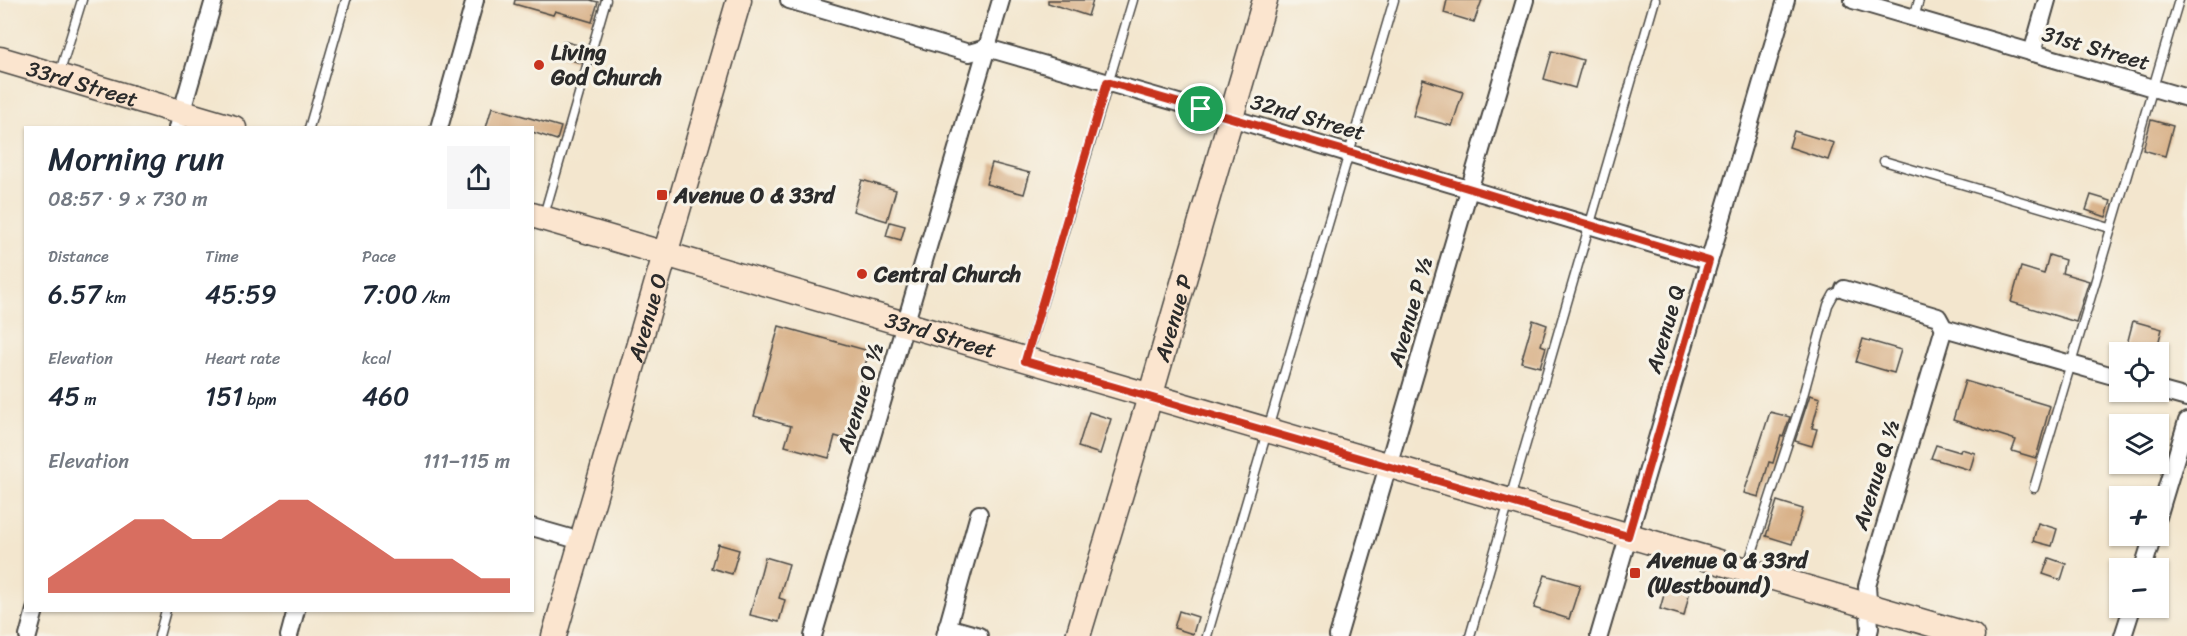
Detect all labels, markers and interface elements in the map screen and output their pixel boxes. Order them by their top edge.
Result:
street label: 31st Street [2037,14,2155,82]
place label: Living God Church [550,33,662,97]
street label: 33rd Street [22,48,143,118]
marker: Living God Church [532,58,546,72]
street label: 32nd Street [1246,82,1370,152]
pin [1175,83,1226,134]
icon: arrive [1184,92,1217,125]
text: Morning run [48,130,224,188]
button: share [447,146,510,209]
place label: Avenue O & 33rd [673,176,837,215]
text: 08:57 · 9 × 730 m [48,182,208,217]
marker: Avenue O & 33rd [655,188,669,202]
text: Distance [48,242,109,271]
text: Time [205,242,239,271]
text: Pace [362,242,396,271]
street label: Avenue P ½ [1375,252,1444,372]
place label: Central Church [873,255,1022,294]
marker: Central Church [855,267,869,281]
street label: Avenue O [615,268,678,367]
street label: Avenue P [1141,269,1204,367]
text: 6.57 [48,271,101,317]
text: 45:59 [205,271,277,317]
text: 7:00 [362,271,418,317]
street label: Avenue Q [1634,280,1696,379]
text: km [101,283,126,312]
text: /km [418,283,450,312]
street label: 33rd Street [880,300,1002,369]
street label: Avenue O ½ [824,338,895,459]
map controls [2109,342,2169,618]
button: locate [2109,342,2169,402]
text: Elevation [48,344,113,373]
text: Heart rate [205,344,280,373]
text: kcal [362,344,391,373]
text: 45 [48,373,80,419]
text: 151 [205,373,243,419]
text: 460 [362,373,409,419]
text: m [80,385,97,414]
text: bpm [243,385,277,414]
button: layers [2109,414,2169,474]
street label: Avenue Q ½ [1840,415,1911,536]
text: Elevation [48,444,129,479]
text: 111–115 m [423,444,510,479]
button: + [2109,486,2169,546]
place label: Avenue Q & 33rd (Westbound) [1646,541,1810,605]
button: − [2109,558,2169,618]
marker: Avenue Q & 33rd (Westbound) [1628,566,1642,580]

